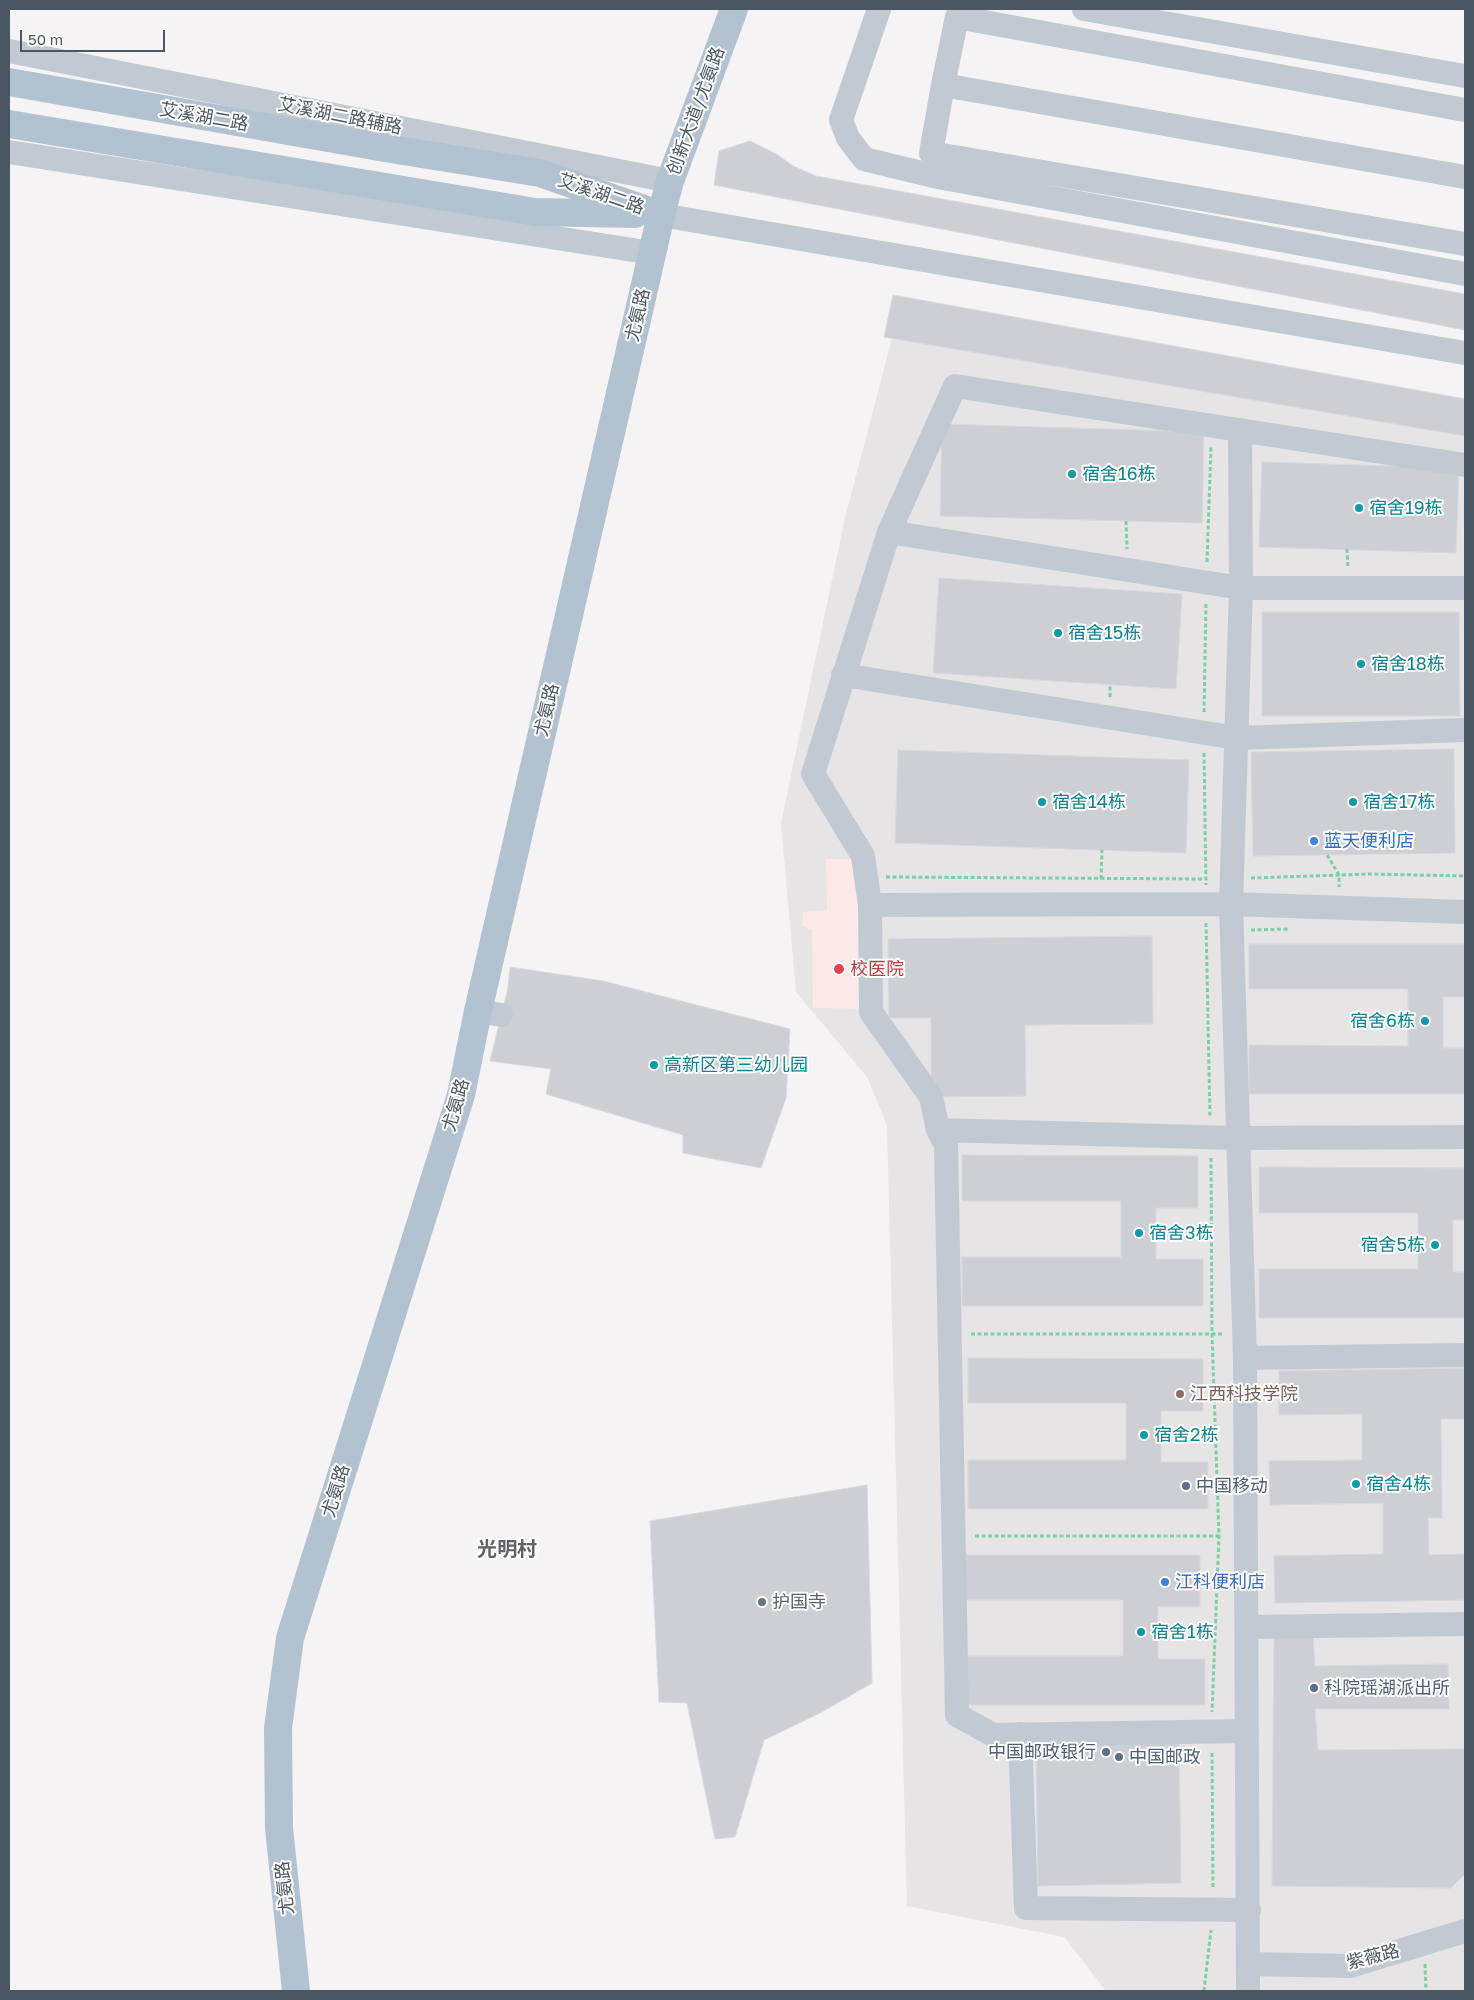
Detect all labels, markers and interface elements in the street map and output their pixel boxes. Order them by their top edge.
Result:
scale bar [22,20,168,52]
text: 50 m [28,30,63,48]
street label: 创新大道/尤氨路 [663,44,729,178]
street label: 艾溪湖二路辅路 [276,93,404,139]
street label: 艾溪湖二路 [158,99,250,135]
street label: 艾溪湖二路 [555,169,647,219]
street label: 尤氨路 [621,286,655,344]
place label: 宿舍16栋 [1082,463,1156,485]
marker: 宿舍16栋 [1066,468,1078,480]
place label: 宿舍19栋 [1369,497,1443,519]
marker: 宿舍19栋 [1353,502,1365,514]
place label: 宿舍15栋 [1068,622,1141,644]
marker: 宿舍15栋 [1052,627,1064,639]
place label: 宿舍18栋 [1371,653,1445,675]
marker: 宿舍18栋 [1355,658,1367,670]
street label: 尤氨路 [530,681,564,739]
place label: 宿舍14栋 [1052,791,1126,813]
place label: 宿舍17栋 [1363,791,1435,813]
marker: 宿舍14栋 [1036,796,1048,808]
marker: 宿舍17栋 [1347,796,1359,808]
place label: 蓝天便利店 [1324,830,1414,852]
marker: 蓝天便利店 [1308,835,1320,847]
place label: 校医院 [850,958,904,980]
marker: 校医院 [832,962,846,976]
place label: 宿舍6栋 [1350,1010,1415,1032]
marker: 宿舍6栋 [1419,1015,1431,1027]
place label: 高新区第三幼儿园 [664,1054,808,1076]
marker: 高新区第三幼儿园 [648,1059,660,1071]
street label: 尤氨路 [438,1076,474,1134]
place label: 宿舍3栋 [1149,1222,1214,1244]
marker: 宿舍3栋 [1133,1227,1145,1239]
place label: 宿舍5栋 [1361,1234,1425,1256]
marker: 宿舍5栋 [1429,1239,1441,1251]
place label: 江西科技学院 [1190,1383,1298,1405]
marker: 江西科技学院 [1174,1388,1186,1400]
place label: 宿舍2栋 [1154,1424,1218,1446]
marker: 宿舍2栋 [1138,1429,1150,1441]
street label: 尤氨路 [318,1462,354,1520]
place label: 宿舍4栋 [1366,1473,1431,1495]
place label: 中国移动 [1196,1475,1268,1497]
marker: 宿舍4栋 [1350,1478,1362,1490]
marker: 中国移动 [1180,1480,1192,1492]
district label: 光明村 [477,1538,537,1562]
place label: 江科便利店 [1175,1571,1265,1593]
marker: 江科便利店 [1159,1576,1171,1588]
place label: 护国寺 [772,1591,826,1613]
marker: 护国寺 [756,1596,768,1608]
place label: 宿舍1栋 [1151,1621,1214,1643]
marker: 宿舍1栋 [1135,1626,1147,1638]
place label: 科院瑶湖派出所 [1324,1677,1450,1699]
marker: 科院瑶湖派出所 [1308,1682,1320,1694]
place label: 中国邮政银行 [988,1741,1096,1763]
marker: 中国邮政银行 [1100,1746,1112,1758]
place label: 中国邮政 [1129,1746,1201,1768]
marker: 中国邮政 [1113,1751,1125,1763]
street label: 尤氨路 [271,1860,299,1916]
street label: 紫薇路 [1344,1940,1402,1974]

